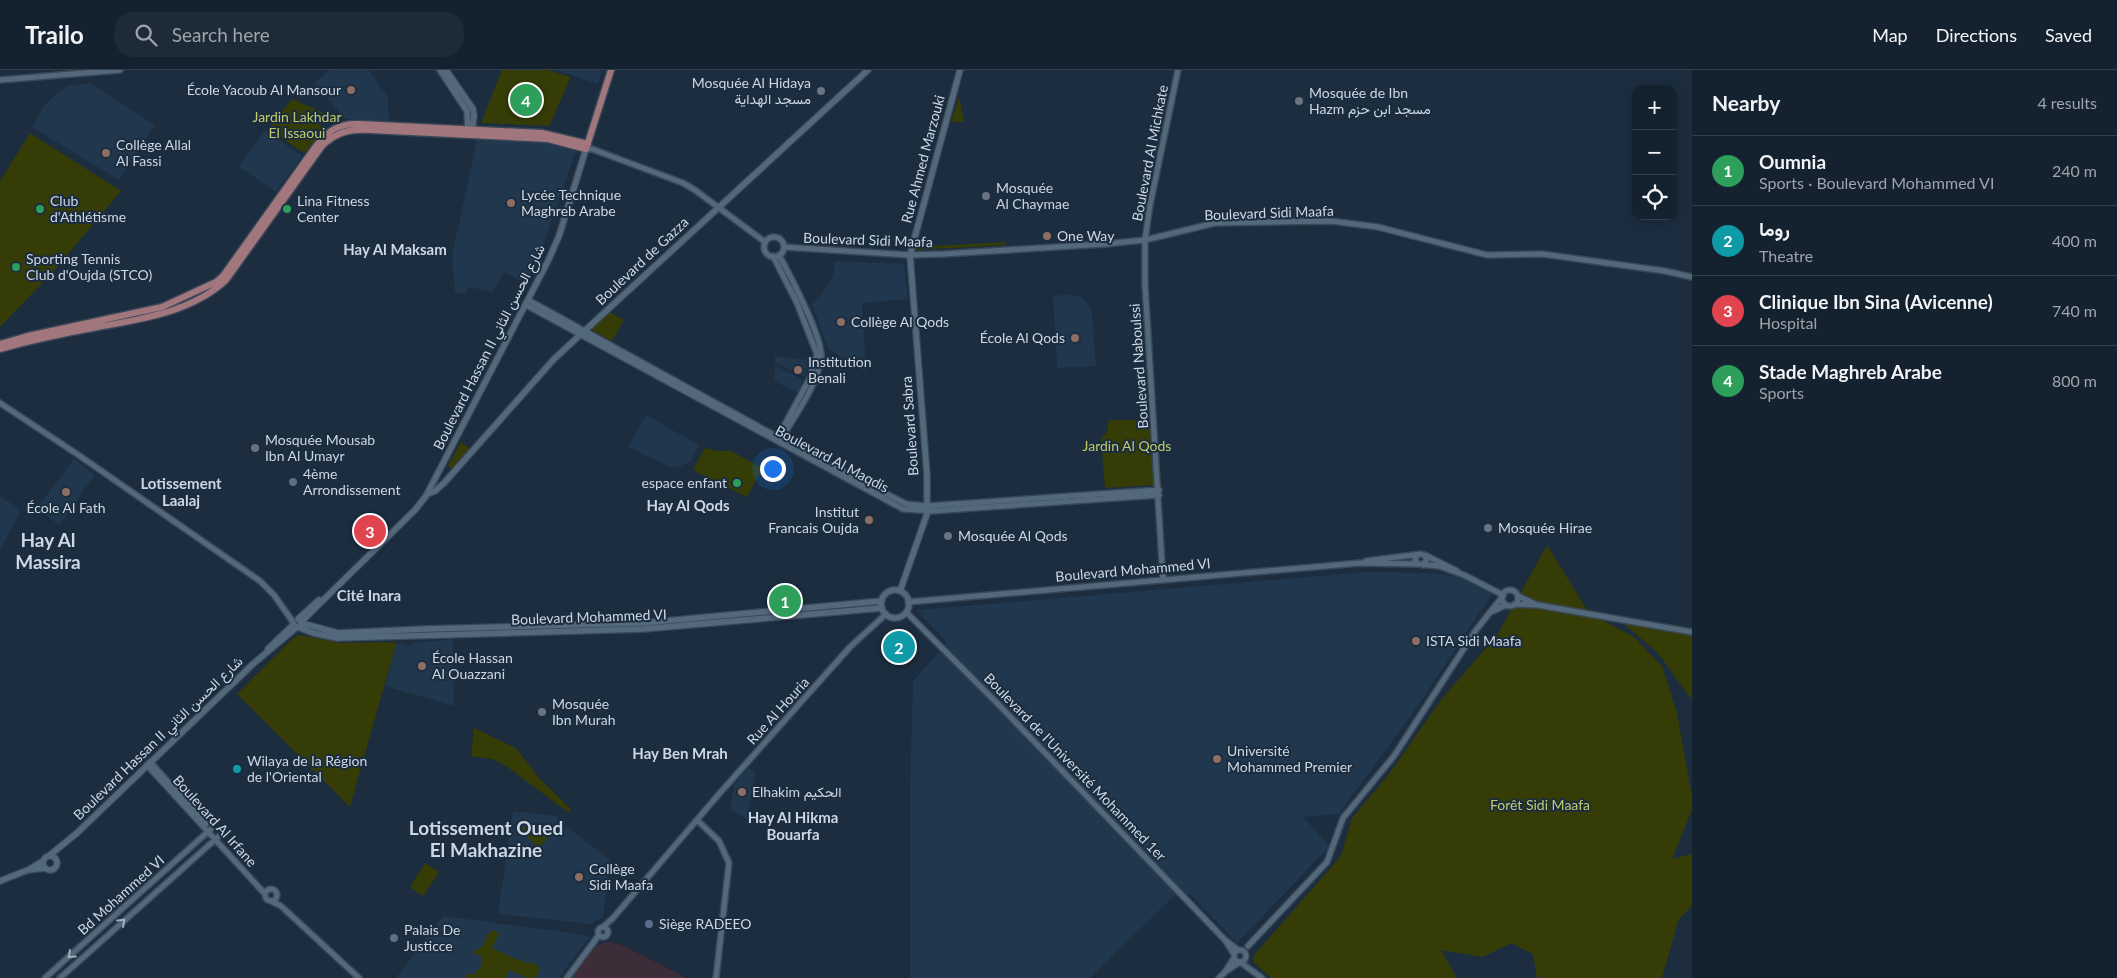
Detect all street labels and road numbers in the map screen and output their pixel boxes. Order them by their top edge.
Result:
street label: Boulevard Al Michkate [1128,83,1171,222]
street label: Rue Ahmed Marzouki [897,93,948,225]
street label: Boulevard Sidi Maafa [1204,202,1334,223]
street label: Boulevard de Gazza [592,213,692,308]
street label: Boulevard Sidi Maafa [803,229,933,250]
street label: Boulevard Hassan II شارع الحسن الثاني [429,241,552,454]
street label: Boulevard Naboulssi [1126,303,1151,429]
street label: Boulevard Sabra [898,376,921,476]
street label: Boulevard Al Maqdis [773,421,892,496]
street label: Boulevard Mohammed VI [1055,554,1211,585]
street label: Boulevard Mohammed VI [511,605,667,628]
street label: Boulevard Hassan II شارع الحسن الثاني [70,652,248,826]
street label: Boulevard de l'Université Mohammed 1er [981,669,1170,864]
street label: Rue Al Houria [743,673,812,748]
street label: Boulevard Al Irfane [170,771,261,870]
street label: Bd Mohammed VI [74,851,167,938]

